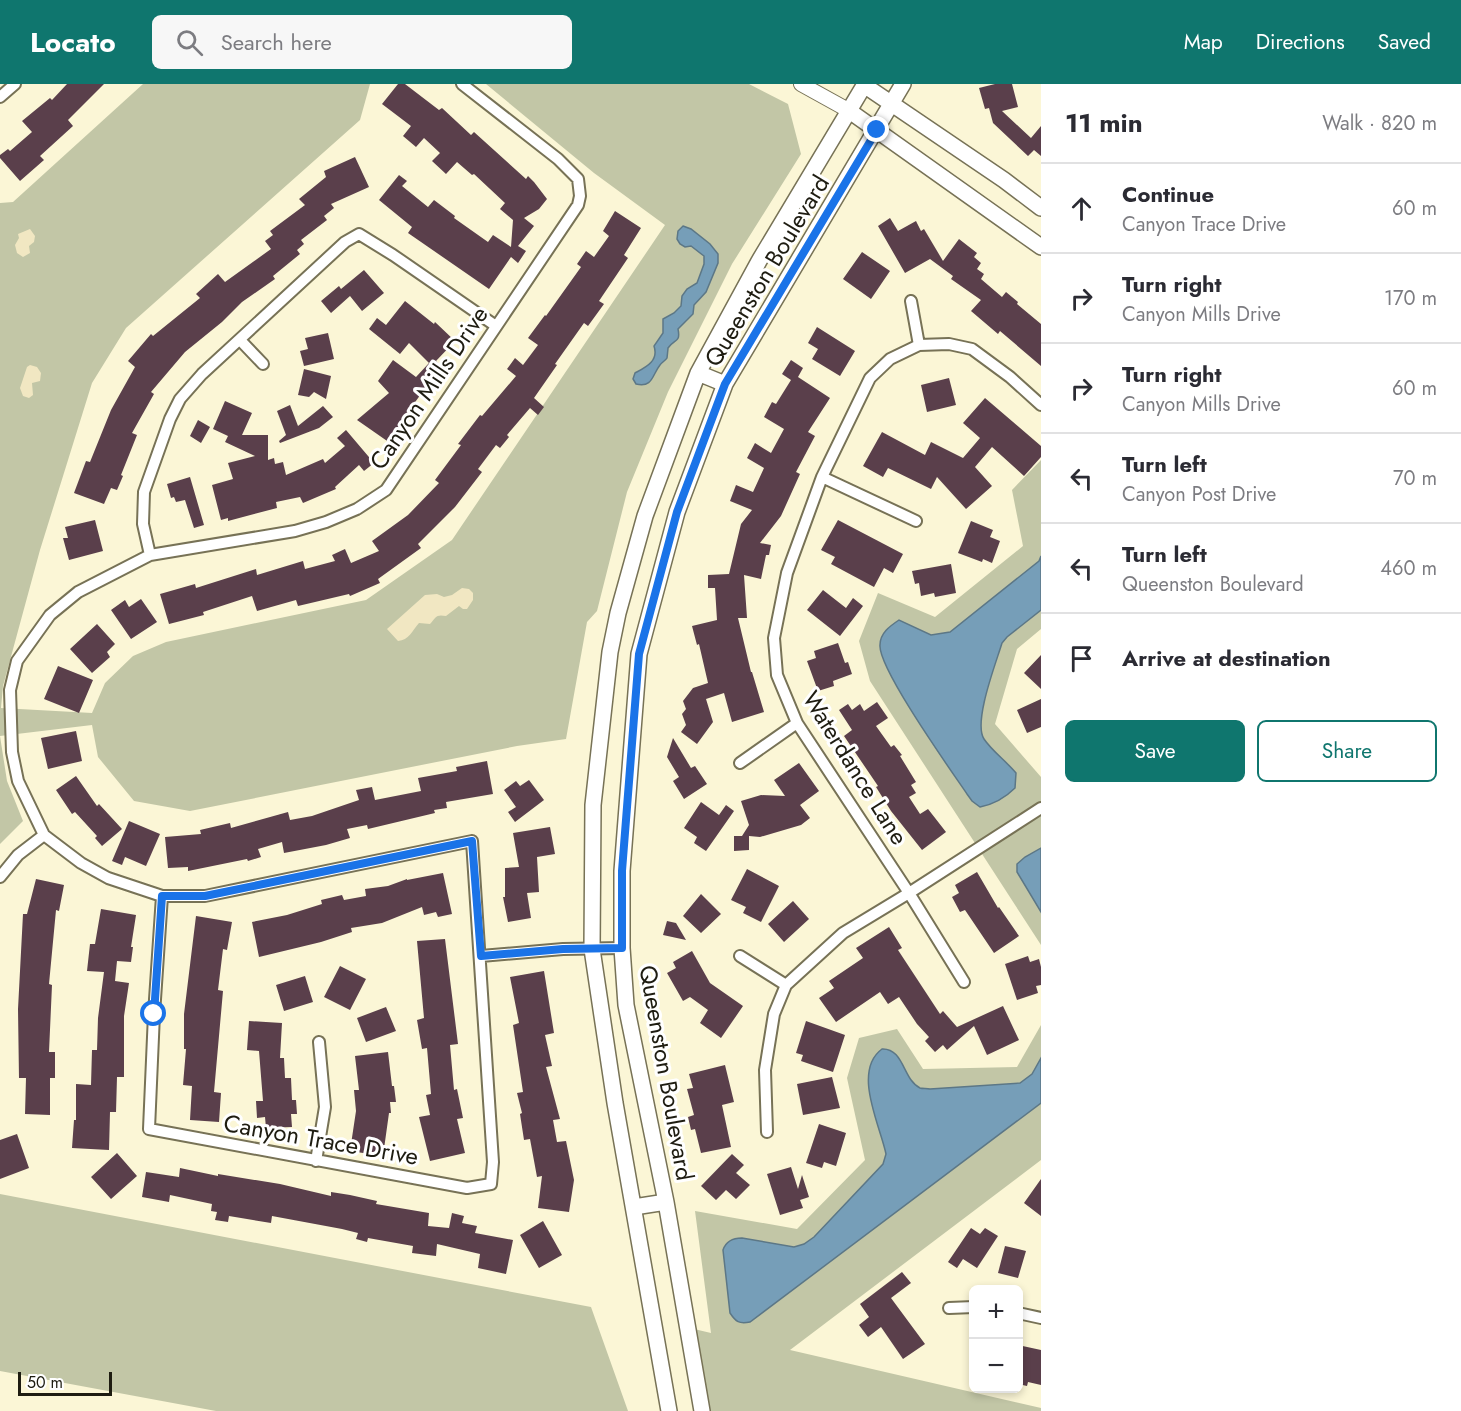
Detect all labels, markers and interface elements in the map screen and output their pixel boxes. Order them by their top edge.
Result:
search box [152,15,572,69]
text: Locato [30,22,116,63]
icon: search [173,26,206,59]
text: Search here [221,26,332,58]
text: Map [1184,27,1223,57]
text: Directions [1256,27,1345,57]
text: Saved [1378,27,1431,57]
text: 11 min [1065,104,1143,142]
text: Walk · 820 m [1322,109,1437,138]
route end [863,116,889,142]
street label: Queenston Boulevard [695,168,838,373]
text: Continue [1122,178,1214,210]
icon: ahead [1065,192,1098,225]
text: 60 m [1392,194,1437,223]
text: Canyon Trace Drive [1122,210,1286,239]
text: Turn right [1122,268,1222,300]
icon: right [1065,282,1098,315]
text: 170 m [1384,284,1437,313]
street label: Canyon Mills Drive [361,299,496,476]
text: Canyon Mills Drive [1122,300,1281,329]
text: Turn right [1122,358,1222,390]
icon: right [1065,372,1098,405]
text: 60 m [1392,374,1437,403]
text: Canyon Mills Drive [1122,390,1281,419]
text: Turn left [1122,448,1207,480]
icon: left [1065,462,1098,495]
text: 70 m [1393,464,1437,493]
text: Canyon Post Drive [1122,480,1276,509]
text: Turn left [1122,538,1207,570]
icon: left [1065,552,1098,585]
text: 460 m [1380,554,1437,583]
text: Queenston Boulevard [1122,570,1304,599]
icon: arrive [1065,642,1098,675]
text: Arrive at destination [1122,642,1331,674]
street label: Waterdance Lane [794,684,917,851]
button: Save [1065,720,1245,782]
button: Share [1257,720,1437,782]
street label: Queenston Boulevard [630,963,703,1183]
route start [140,1000,166,1026]
street label: Canyon Trace Drive [221,1105,421,1174]
map controls [969,1285,1023,1393]
button: + [969,1285,1023,1339]
button: − [969,1339,1023,1393]
scale bar [18,1369,112,1396]
text: 50 m [27,1371,63,1394]

